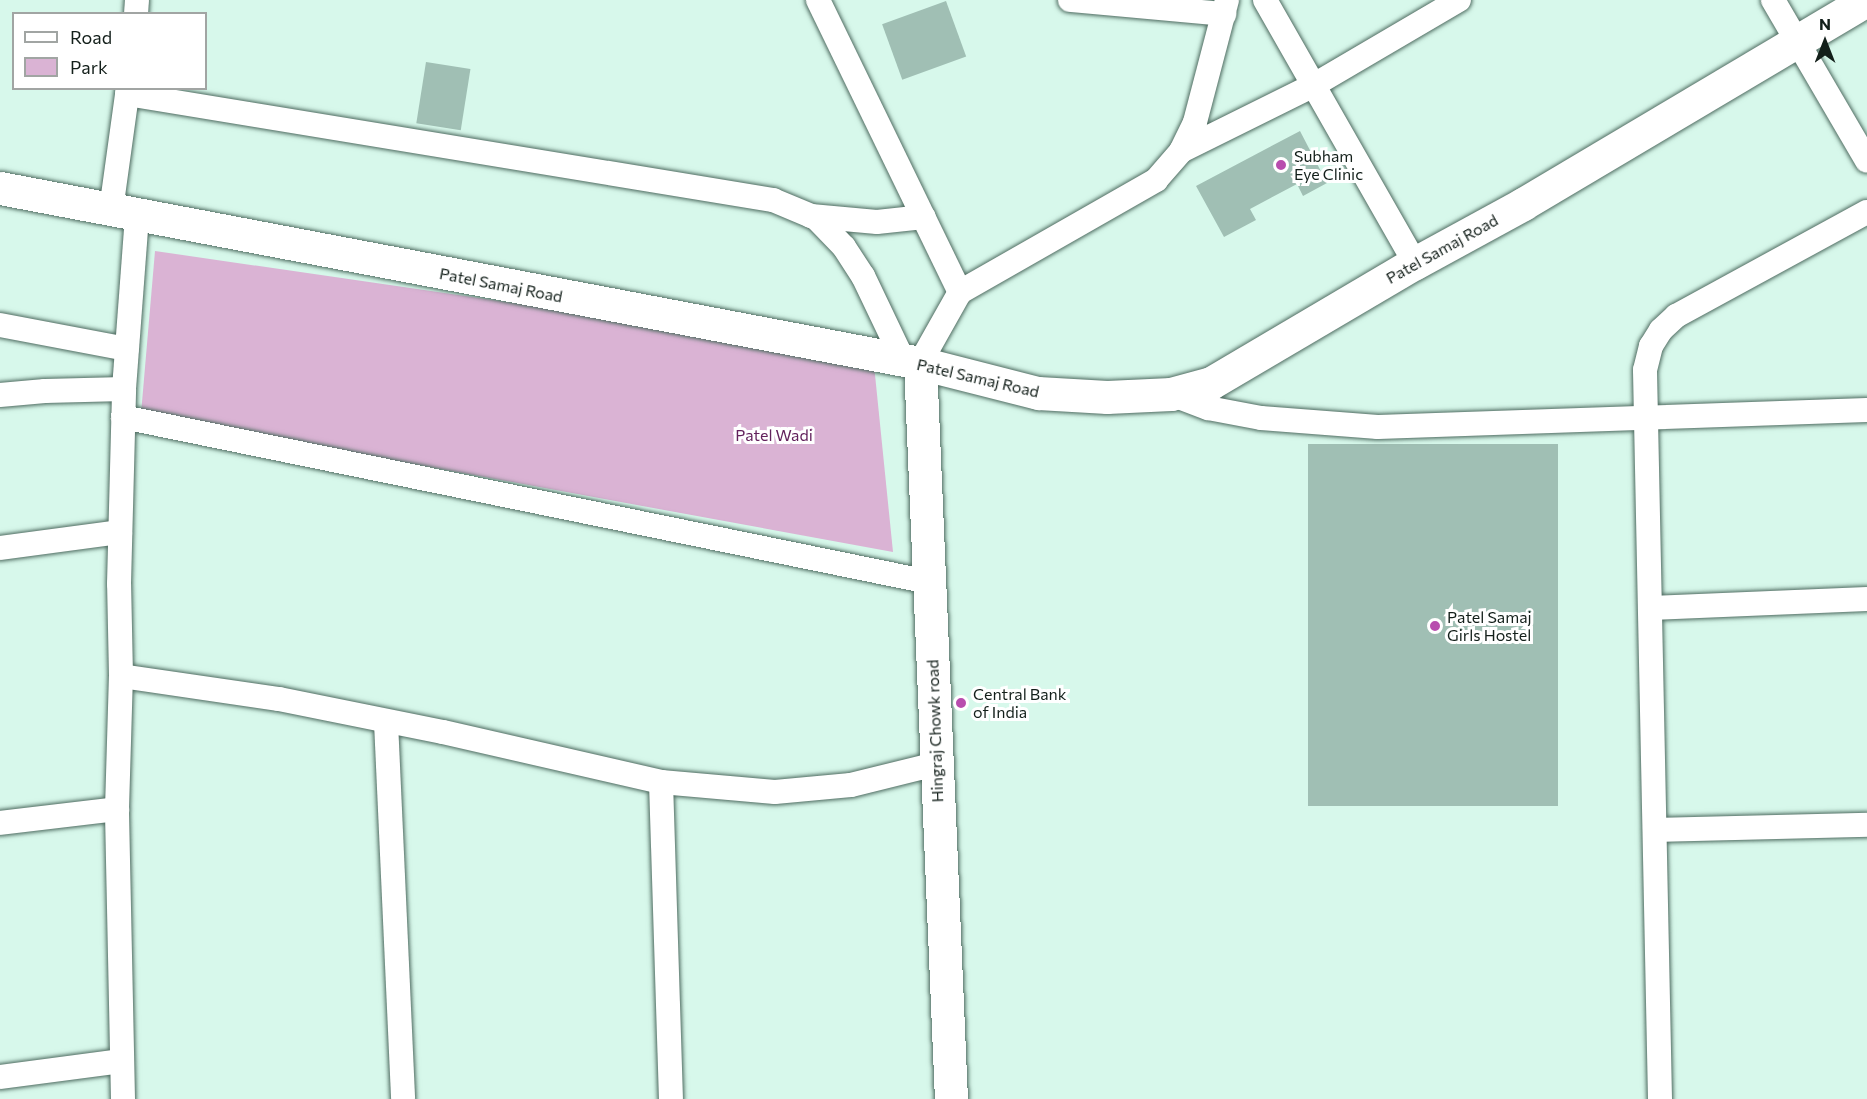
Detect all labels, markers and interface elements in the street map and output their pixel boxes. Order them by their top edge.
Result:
legend [12,12,207,90]
north arrow [1795,12,1855,72]
text: N [1819,14,1831,33]
text: Road [70,26,112,48]
text: Park [70,56,108,78]
place label: Subham Eye Clinic [1294,146,1363,184]
marker: Subham Eye Clinic [1272,156,1290,174]
street label: Patel Samaj Road [1383,210,1501,288]
street label: Patel Samaj Road [438,264,564,306]
street label: Patel Samaj Road [915,355,1041,401]
park label: Patel Wadi [735,425,813,445]
place label: Patel Samaj Girls Hostel [1447,607,1532,645]
marker: Patel Samaj Girls Hostel [1428,619,1442,633]
street label: Hingraj Chowk road [923,659,947,803]
place label: Central Bank of India [973,684,1066,722]
marker: Central Bank of India [954,696,968,710]

